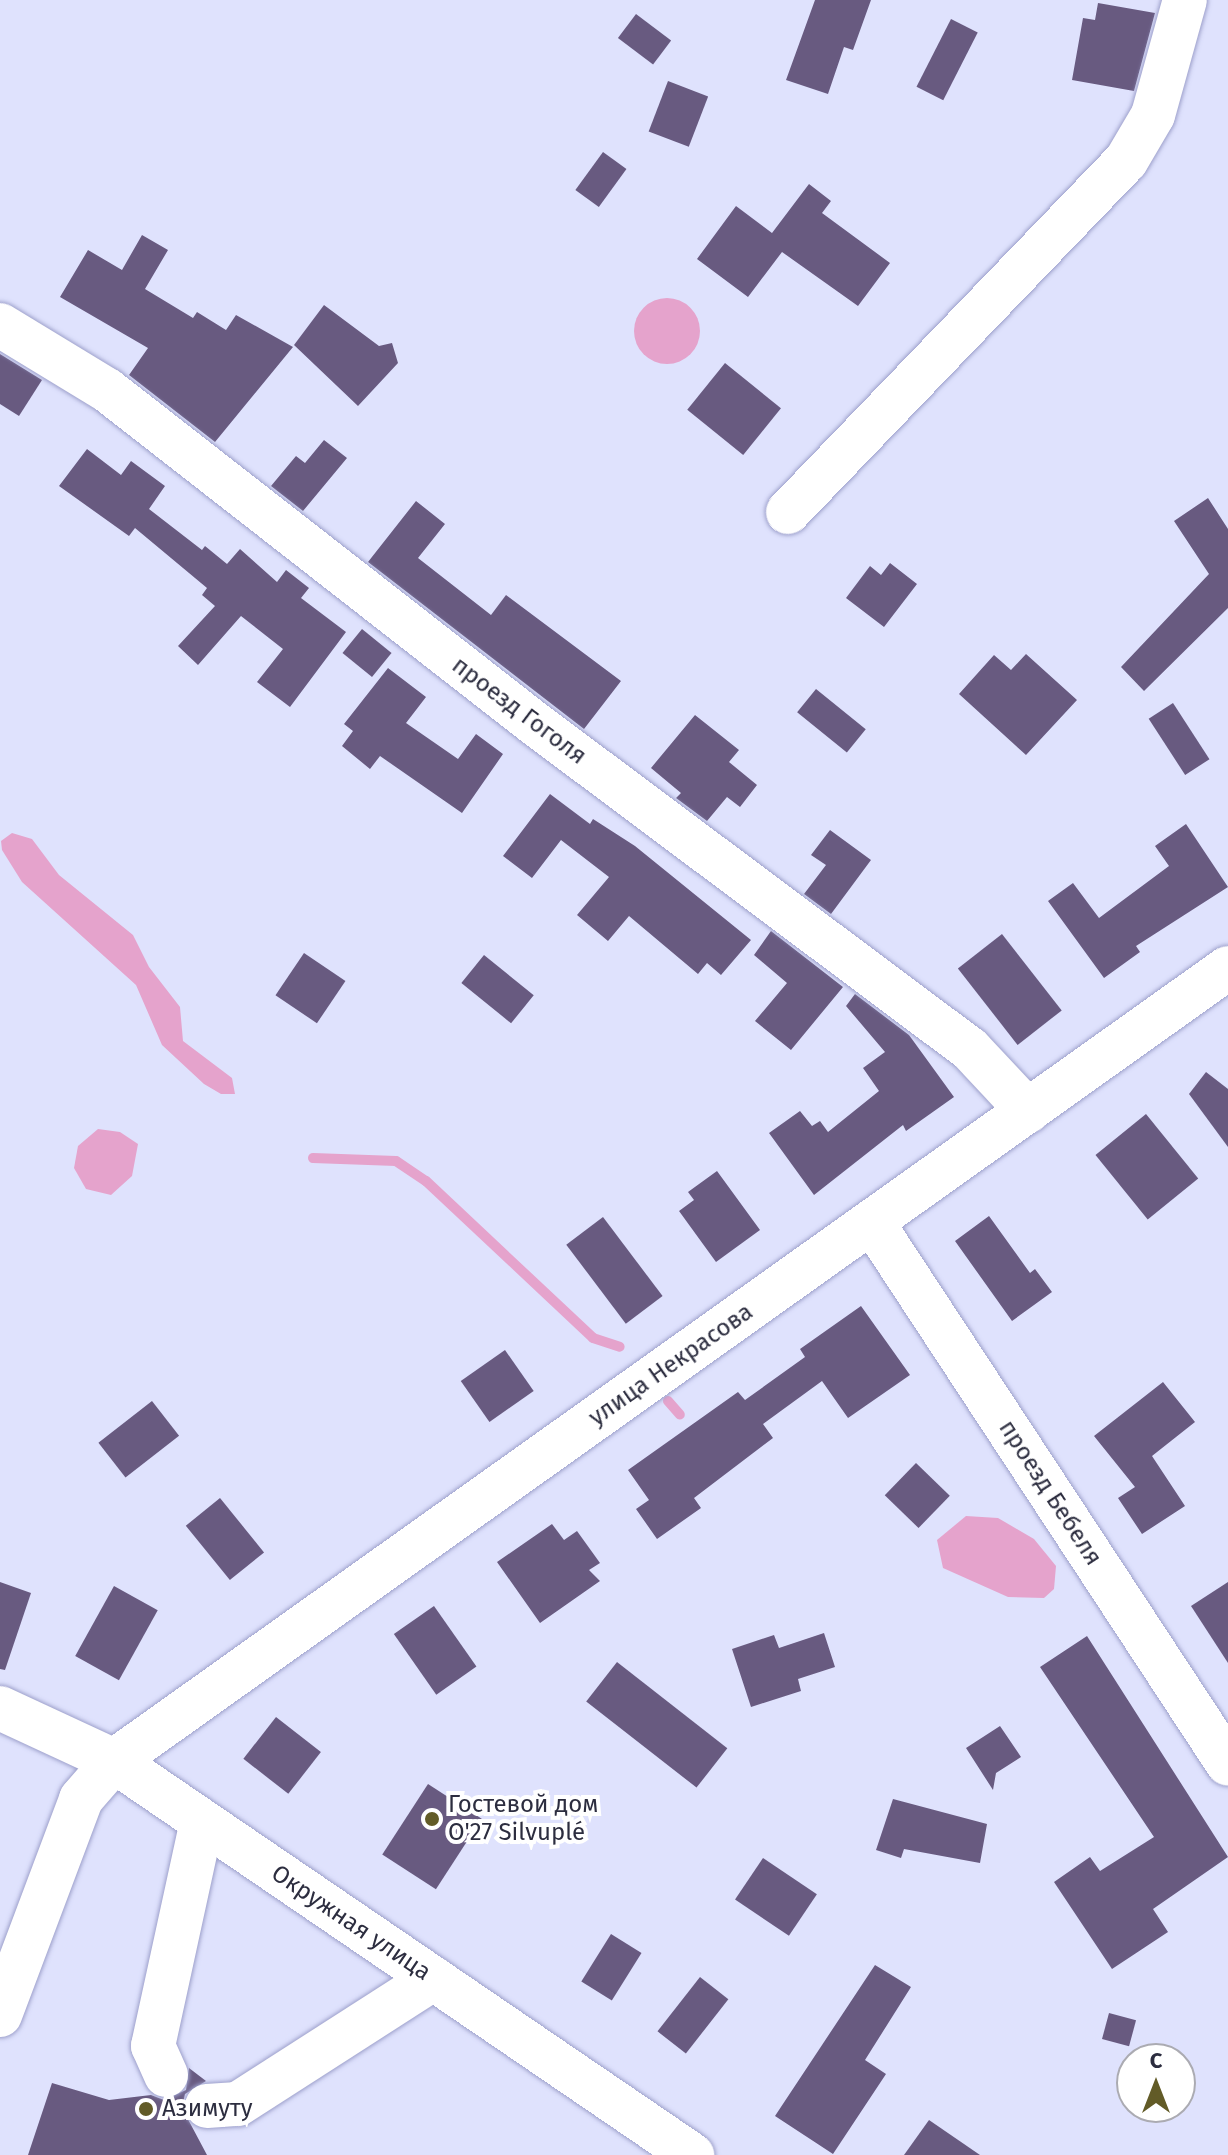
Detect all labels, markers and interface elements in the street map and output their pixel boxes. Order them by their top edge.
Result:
street label: проезд Гоголя [446,651,592,771]
street label: улица Некрасова [583,1298,759,1432]
street label: проезд Бебеля [992,1415,1108,1571]
place label: Гостевой дом O'27 Silvuplé [448,1791,598,1847]
marker: Гостевой дом O'27 Silvuplé [423,1810,441,1828]
street label: Окружная улица [266,1859,436,1987]
north arrow [1116,2043,1196,2123]
text: С [1150,2047,1162,2074]
place label: Азимуту [162,2095,253,2123]
marker: Азимуту [137,2100,155,2118]

